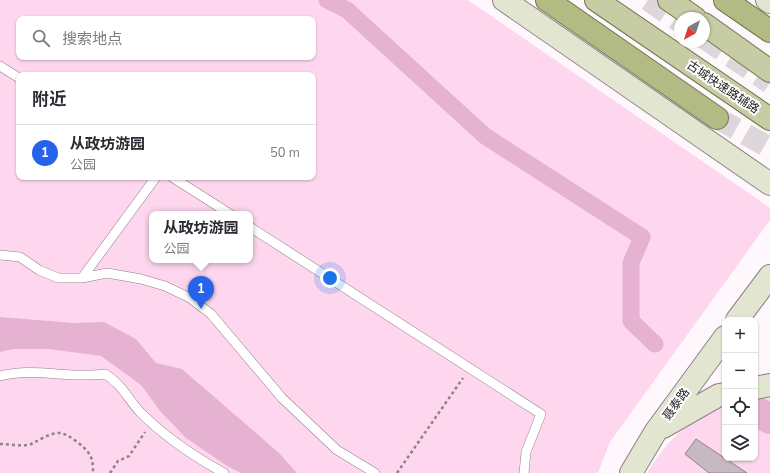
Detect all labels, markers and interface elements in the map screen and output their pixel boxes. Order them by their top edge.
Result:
north arrow [674,12,710,48]
search box [16,16,316,60]
icon: search [30,27,52,49]
text: 搜索地点 [62,29,122,49]
street label: 古城快速路辅路 [684,57,762,117]
text: 附近 [32,88,66,111]
text: 从政坊游园 [70,134,145,154]
text: 1 [41,144,49,162]
text: 50 m [270,144,300,162]
text: 公园 [70,156,96,174]
popup [149,211,253,263]
text: 从政坊游园 [163,218,239,238]
text: 公园 [163,240,190,258]
your location [320,268,340,288]
pin: 1 [188,276,214,309]
map controls [722,317,758,461]
button: + [722,317,758,353]
button: − [722,353,758,389]
street label: 聂泰路 [659,385,693,423]
button: locate [722,389,758,425]
button: layers [722,425,758,461]

